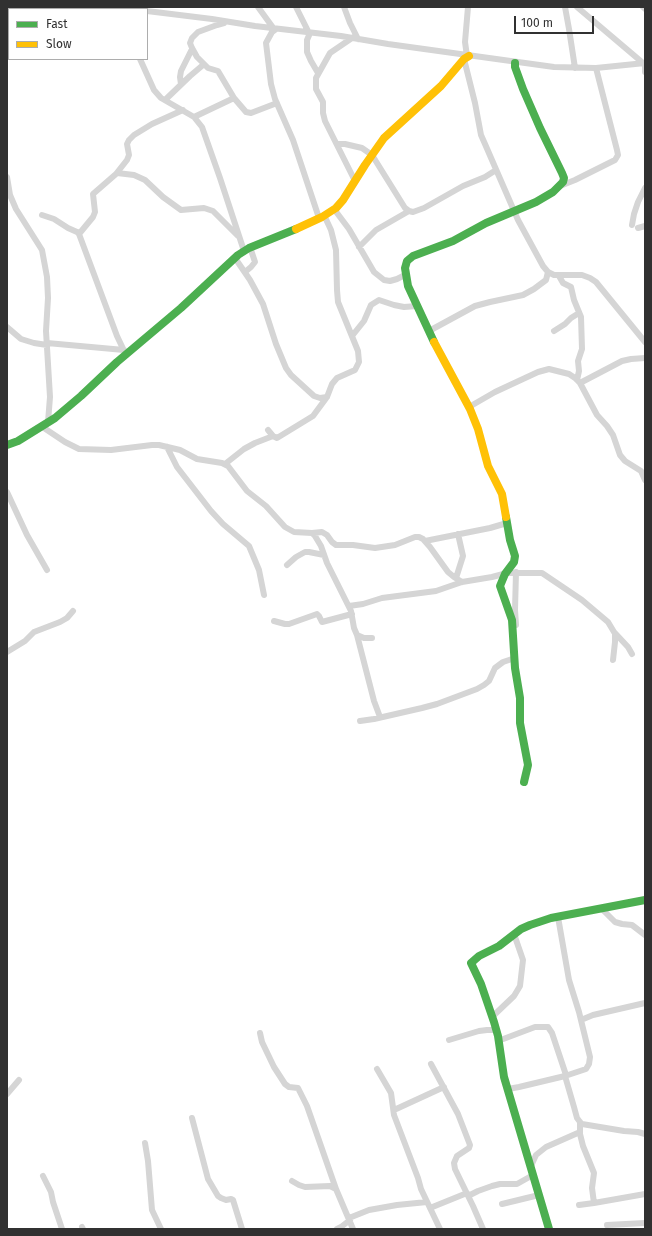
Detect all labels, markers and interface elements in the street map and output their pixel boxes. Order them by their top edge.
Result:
legend [8,8,148,60]
scale bar [516,8,596,34]
text: 100 m [521,16,553,30]
text: Fast [46,17,68,31]
text: Slow [46,37,72,51]

